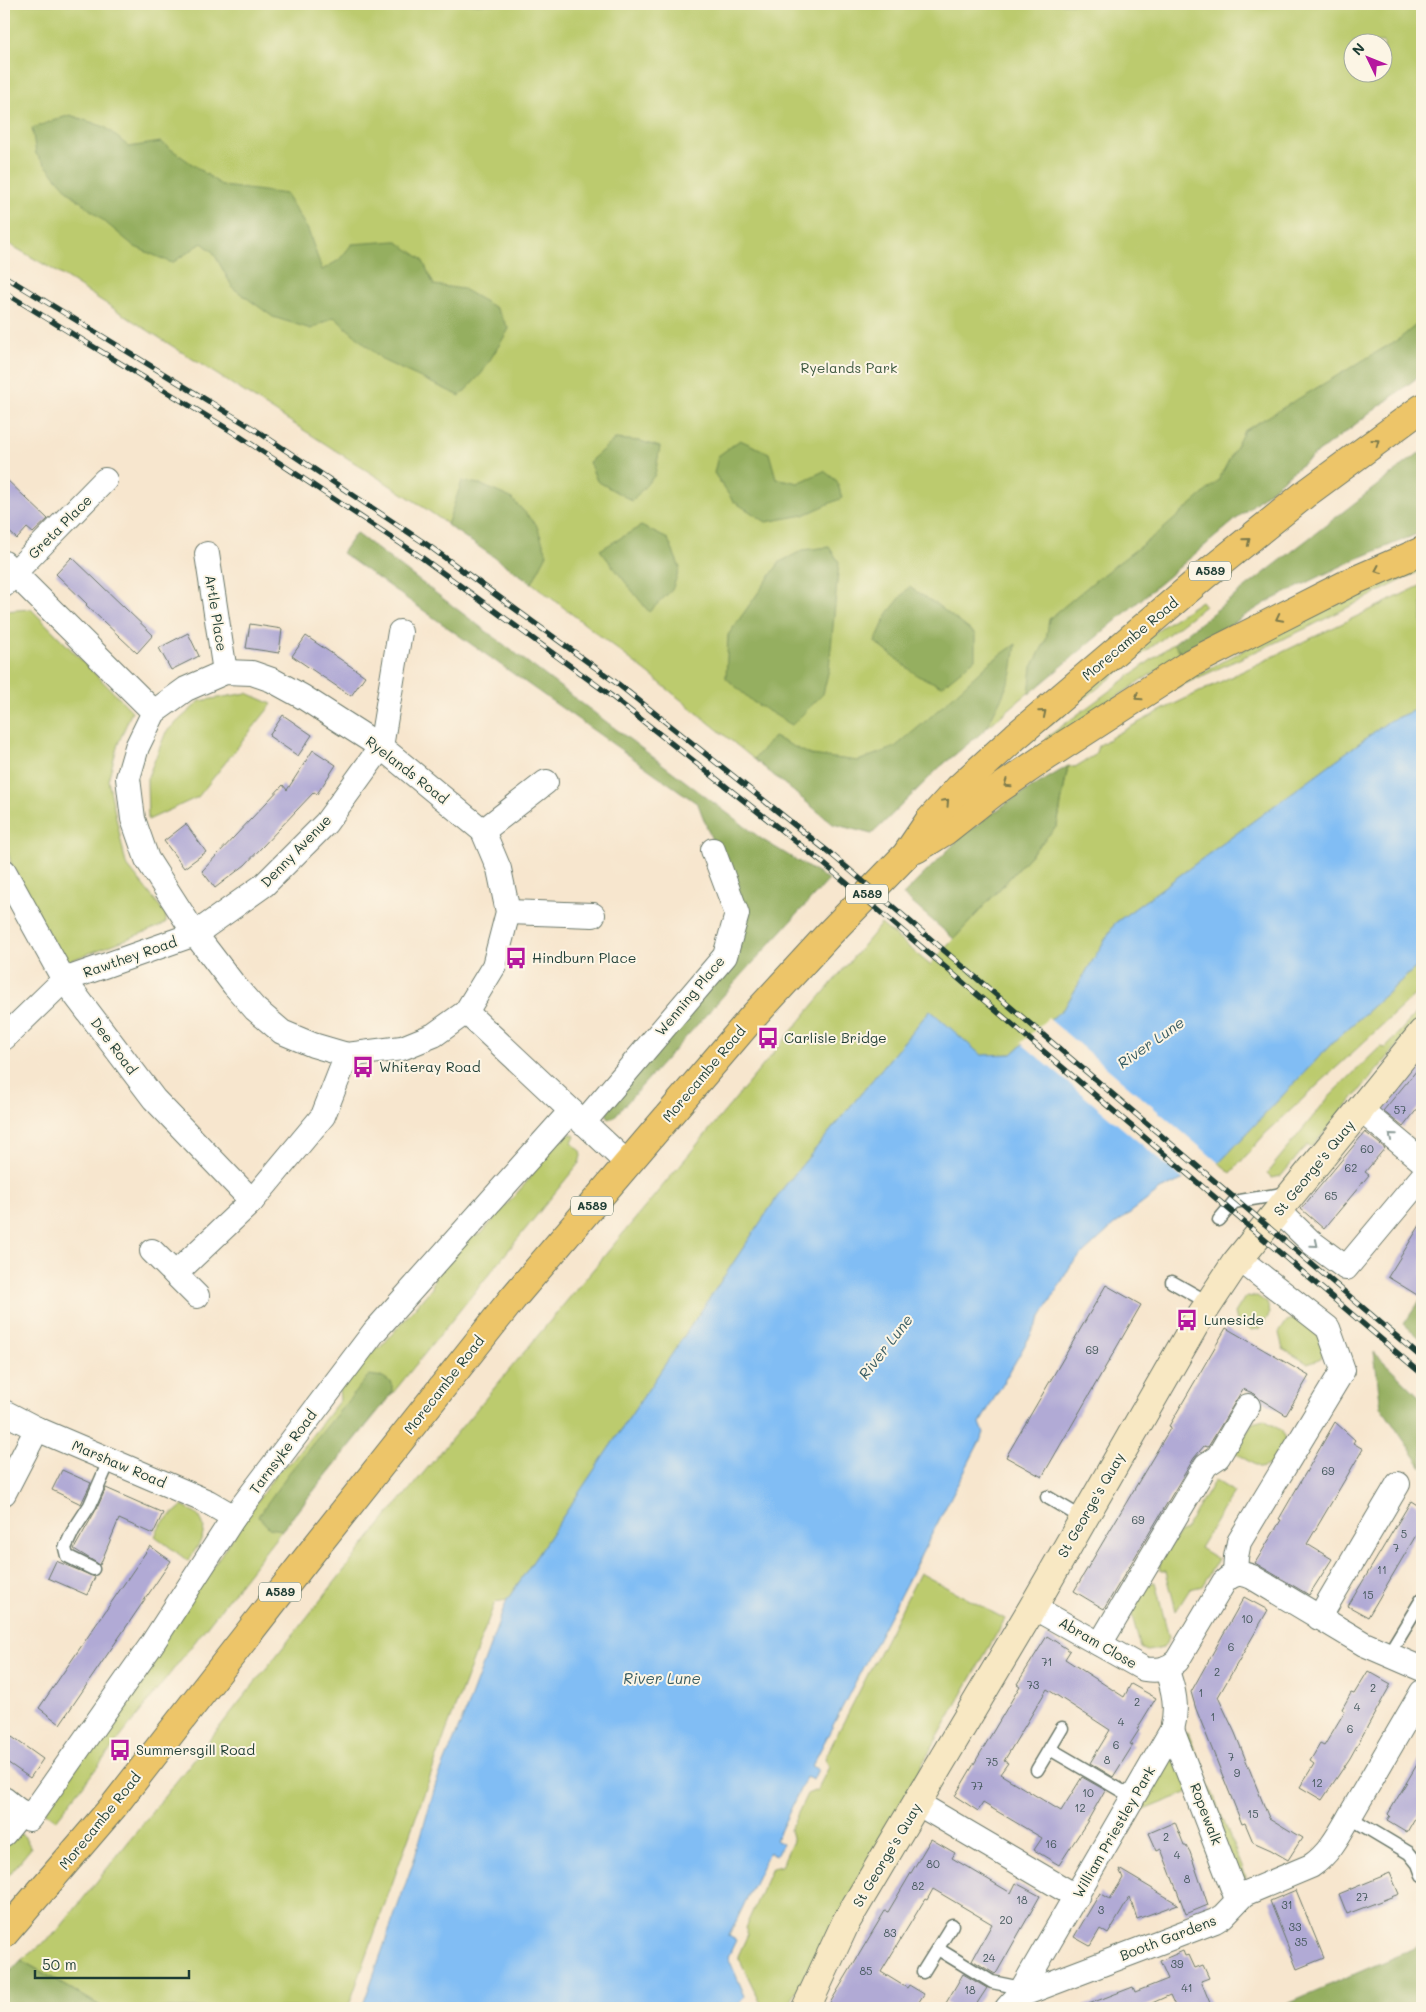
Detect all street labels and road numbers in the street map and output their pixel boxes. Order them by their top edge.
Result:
street label: Greta Place [24,491,96,563]
road number: A589 [1189,562,1231,580]
street label: Artle Place [201,573,232,653]
street label: Morecambe Road [1078,593,1182,685]
street label: Ryelands Road [362,731,453,808]
street label: Denny Avenue [256,810,335,891]
road number: A589 [846,884,888,904]
street label: Rawthey Road [80,932,179,981]
street label: Wenning Place [651,952,729,1040]
street label: Dee Road [87,1014,142,1078]
street label: Morecambe Road [658,1021,750,1126]
street label: St George's Quay [1269,1116,1358,1220]
road number: A589 [571,1196,613,1216]
street label: Morecambe Road [399,1331,488,1438]
street label: Tarnsyke Road [245,1406,321,1498]
street label: Marshaw Road [69,1435,169,1492]
street label: St George's Quay [1053,1449,1128,1561]
road number: A589 [259,1582,301,1601]
street label: Abram Close [1056,1613,1141,1673]
street label: William Priestley Park [1068,1762,1159,1901]
street label: Morecambe Road [54,1768,145,1873]
street label: Ropewalk [1186,1780,1227,1848]
street label: St George's Quay [848,1799,925,1911]
street label: Booth Gardens [1117,1910,1219,1965]

